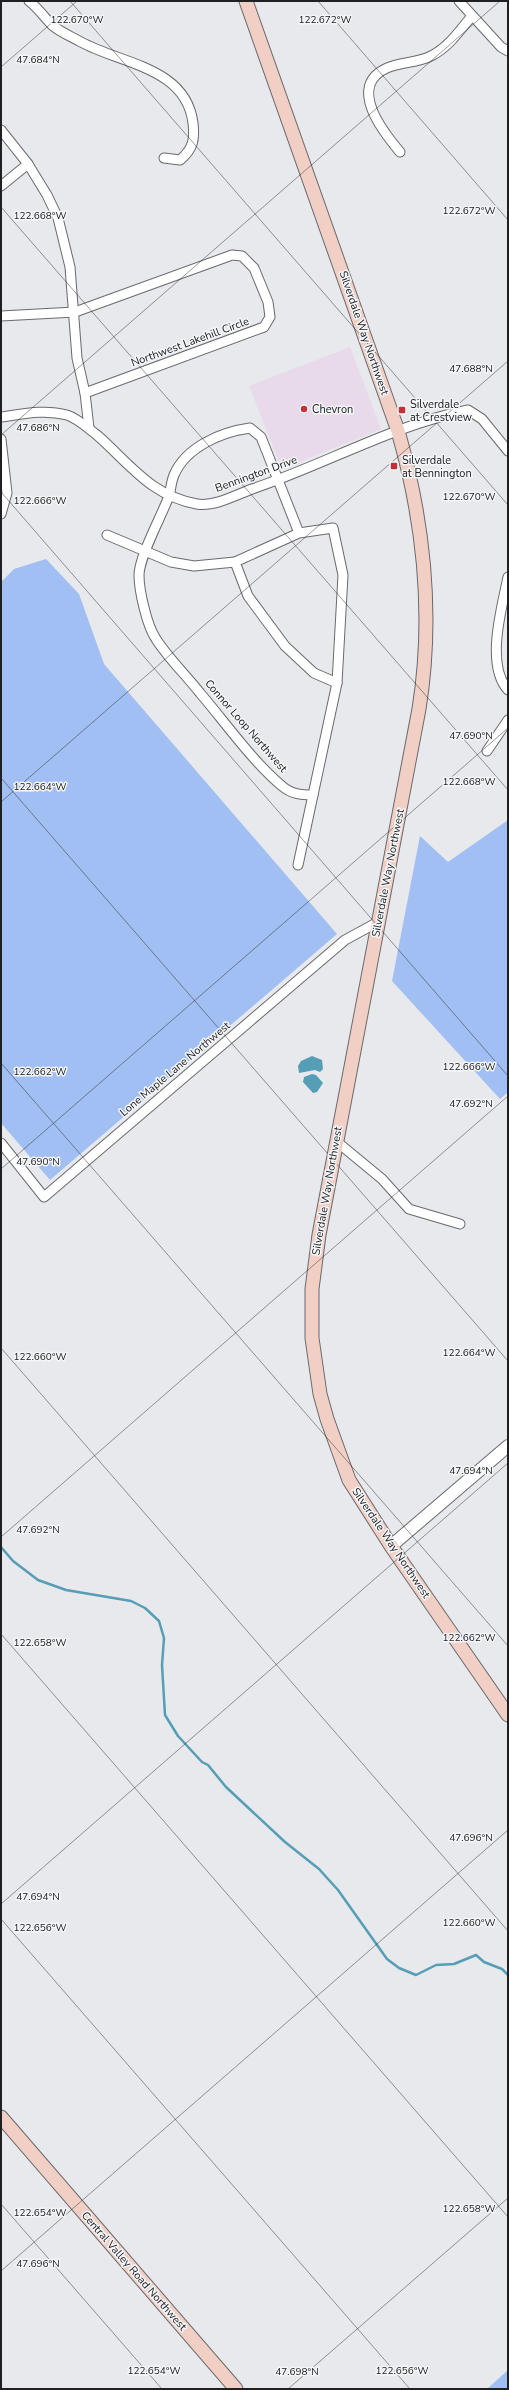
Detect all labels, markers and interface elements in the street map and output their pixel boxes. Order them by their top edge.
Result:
text: 122.670°W [50,13,104,27]
text: 122.672°W [298,13,352,27]
text: 47.684°N [16,53,60,67]
text: 122.672°W [442,204,496,218]
text: 122.668°W [13,209,67,223]
street label: Silverdale Way Northwest [336,269,392,397]
street label: Northwest Lakehill Circle [129,314,251,370]
text: 47.688°N [449,362,493,376]
place label: Silverdale at Crestview [410,397,472,425]
place label: Chevron [312,402,353,417]
marker: Chevron [299,404,309,414]
marker: Silverdale at Crestview [397,405,407,415]
text: 47.686°N [16,421,60,435]
street label: Bennington Drive [213,452,299,496]
place label: Silverdale at Bennington [402,453,472,481]
marker: Silverdale at Bennington [389,461,399,471]
text: 122.670°W [442,490,496,504]
text: 122.666°W [13,494,67,508]
street label: Connor Loop Northwest [201,676,291,776]
text: 47.690°N [449,729,493,743]
text: 122.668°W [442,775,496,789]
text: 122.664°W [13,780,67,794]
street label: Silverdale Way Northwest [368,807,408,938]
street label: Lone Maple Lane Northwest [117,1018,234,1120]
text: 122.666°W [442,1060,496,1074]
text: 122.662°W [13,1065,67,1079]
text: 47.692°N [449,1097,493,1111]
street label: Silverdale Way Northwest [308,1125,346,1256]
text: 47.690°N [16,1155,60,1169]
text: 122.664°W [442,1346,496,1360]
text: 122.660°W [13,1350,67,1364]
text: 47.694°N [449,1464,493,1478]
street label: Silverdale Way Northwest [348,1485,434,1601]
text: 47.692°N [16,1523,60,1537]
text: 122.662°W [442,1631,496,1645]
text: 122.658°W [13,1636,67,1650]
text: 47.696°N [449,1831,493,1845]
text: 47.694°N [16,1890,60,1904]
text: 122.660°W [442,1916,496,1930]
text: 122.656°W [13,1921,67,1935]
text: 122.658°W [442,2202,496,2216]
text: 122.654°W [13,2206,67,2220]
street label: Central Valley Road Northwest [78,2208,190,2334]
text: 47.696°N [16,2257,60,2271]
text: 122.654°W [127,2364,181,2378]
text: 122.656°W [375,2364,429,2378]
text: 47.698°N [275,2365,319,2379]

